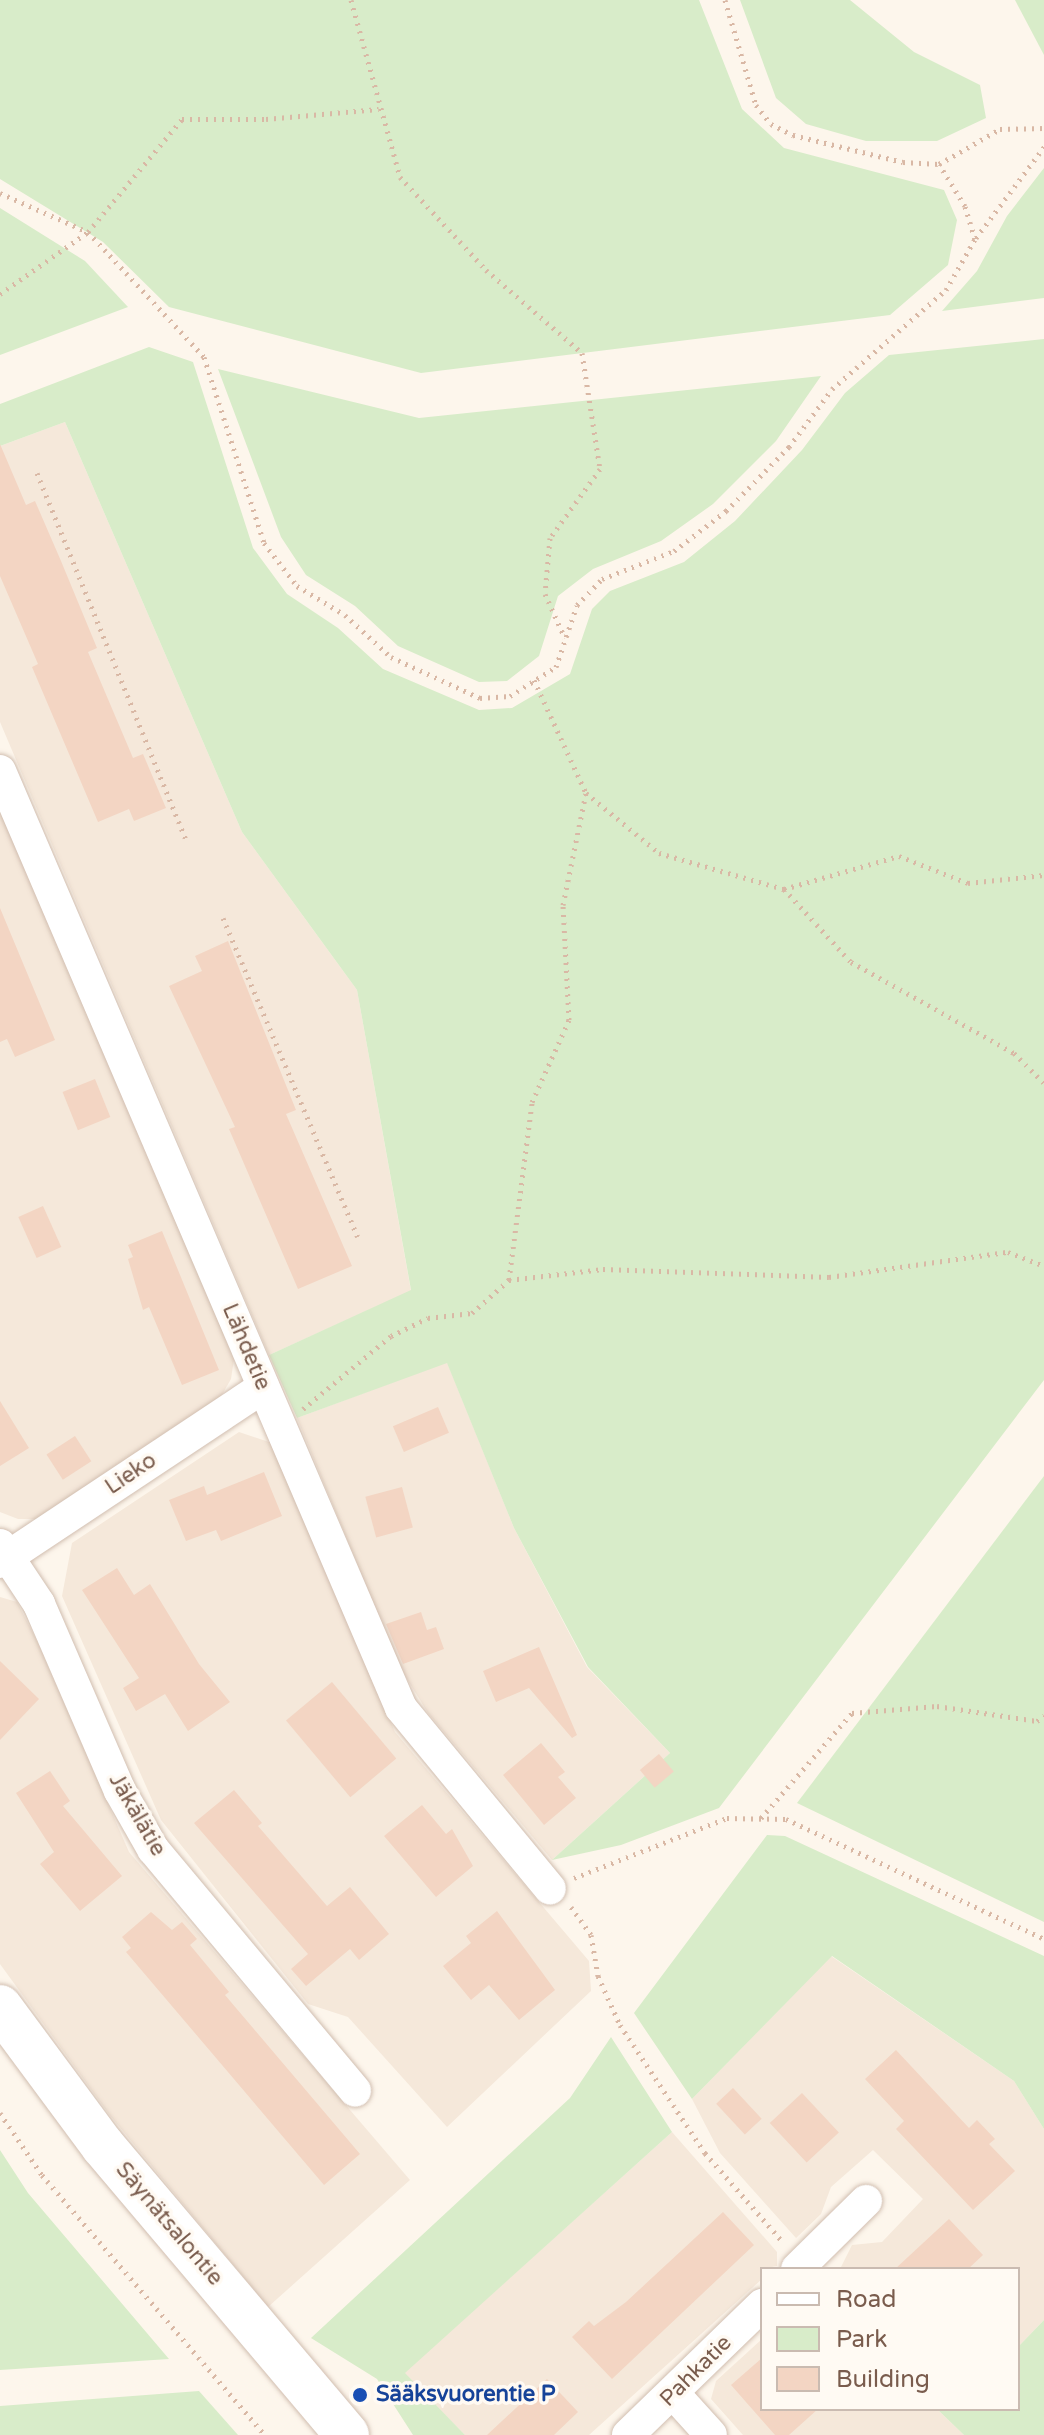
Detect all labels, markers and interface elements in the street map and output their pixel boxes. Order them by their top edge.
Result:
street label: Lähdetie [216,1300,276,1394]
street label: Lieko [101,1447,161,1501]
street label: Jäkälätie [103,1769,171,1861]
street label: Säynätsalontie [110,2157,228,2291]
legend [760,2267,1020,2411]
text: Road [836,2285,896,2314]
text: Park [836,2325,887,2354]
street label: Pahkatie [655,2330,737,2412]
text: Building [836,2365,930,2394]
place label: Sääksvuorentie P [376,2382,556,2408]
marker: Sääksvuorentie P [351,2386,369,2404]

